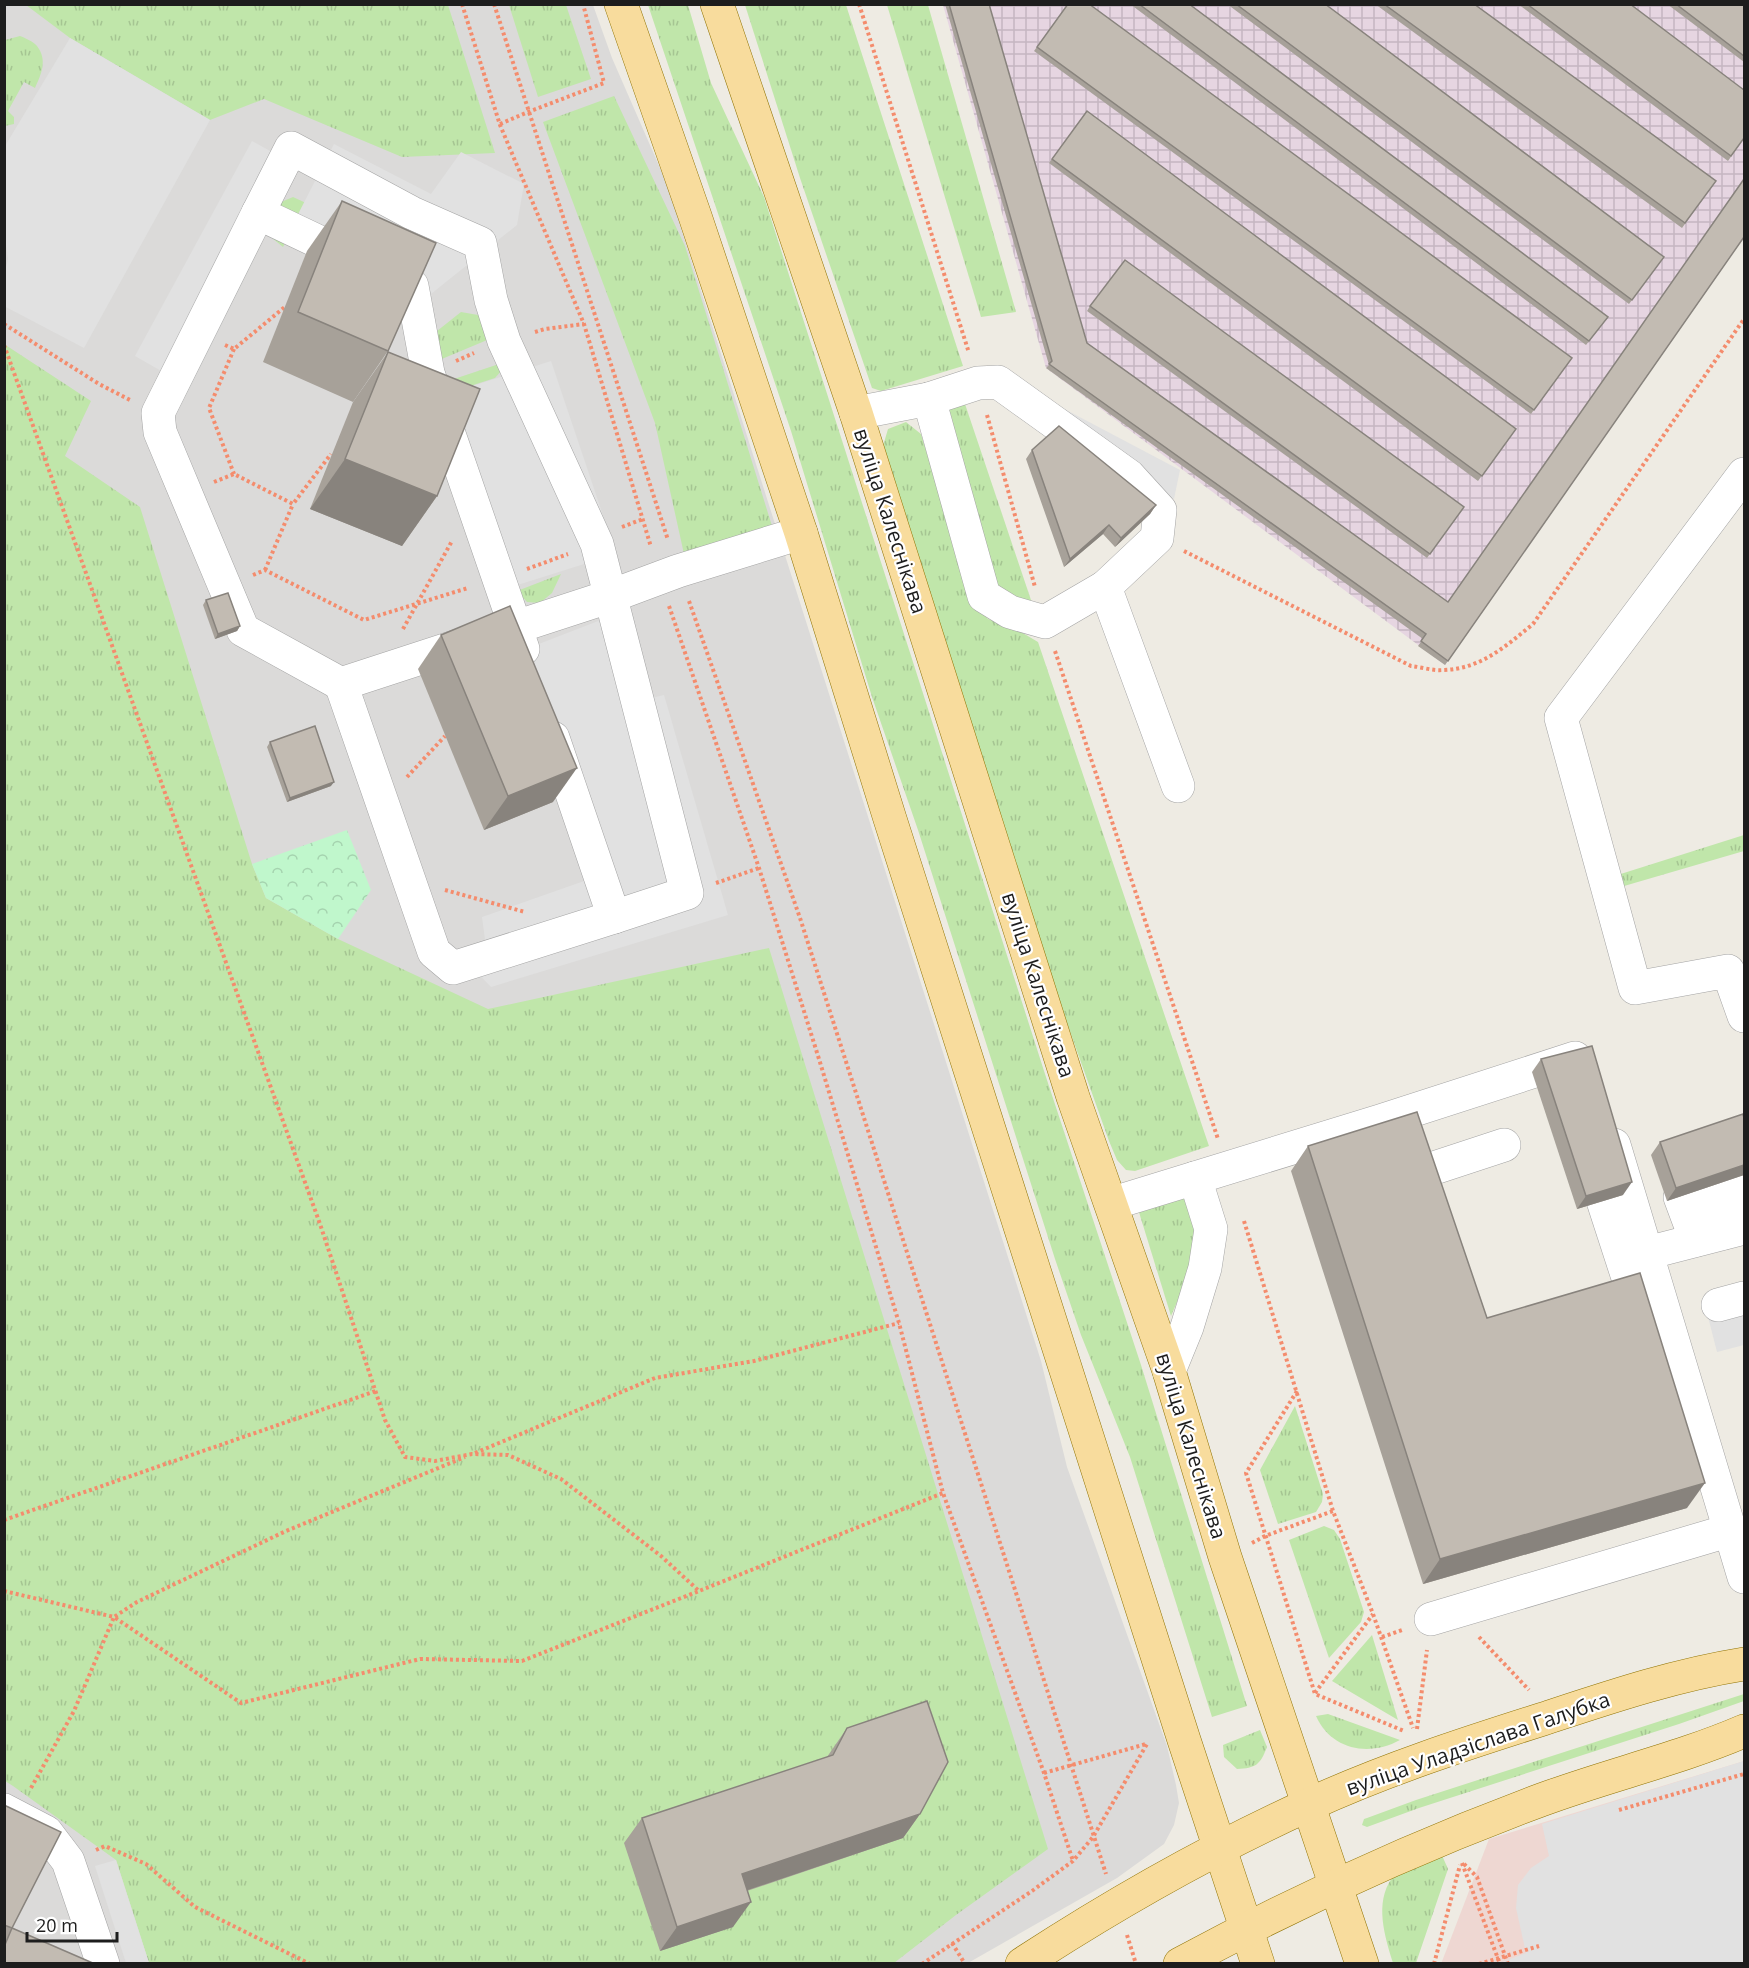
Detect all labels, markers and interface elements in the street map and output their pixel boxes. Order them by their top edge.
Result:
street label: вуліца Калеснікава [848,424,934,617]
street label: вуліца Калеснікава [996,888,1082,1081]
street label: вуліца Калеснікава [1150,1349,1234,1542]
street label: вуліца Уладзіслава Галубка [1342,1685,1613,1801]
scale bar [27,1905,117,1943]
text: 20 m [36,1913,78,1937]

